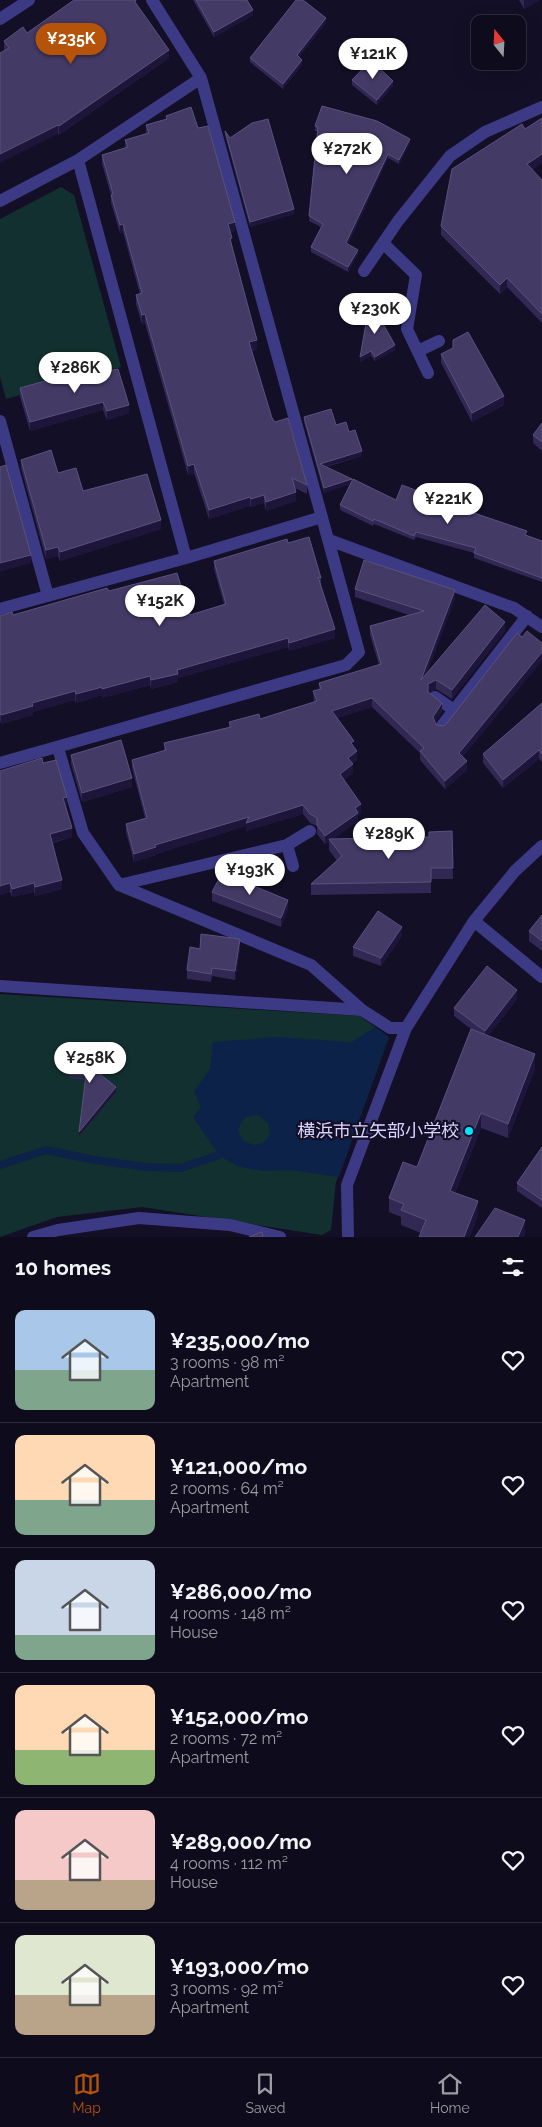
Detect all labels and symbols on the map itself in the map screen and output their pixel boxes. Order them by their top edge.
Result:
north arrow [471,15,526,70]
pin: ¥235K [36,22,106,65]
pin: ¥121K [338,38,408,80]
pin: ¥272K [312,132,382,175]
pin: ¥230K [340,292,410,335]
pin: ¥286K [40,352,110,394]
pin: ¥221K [413,482,483,525]
pin: ¥152K [125,584,195,627]
pin: ¥289K [354,818,424,860]
pin: ¥193K [215,854,285,896]
pin: ¥258K [55,1042,125,1084]
place label: 横浜市立矢部小学校 [297,1120,459,1141]
marker: 横浜市立矢部小学校 [463,1125,475,1137]

